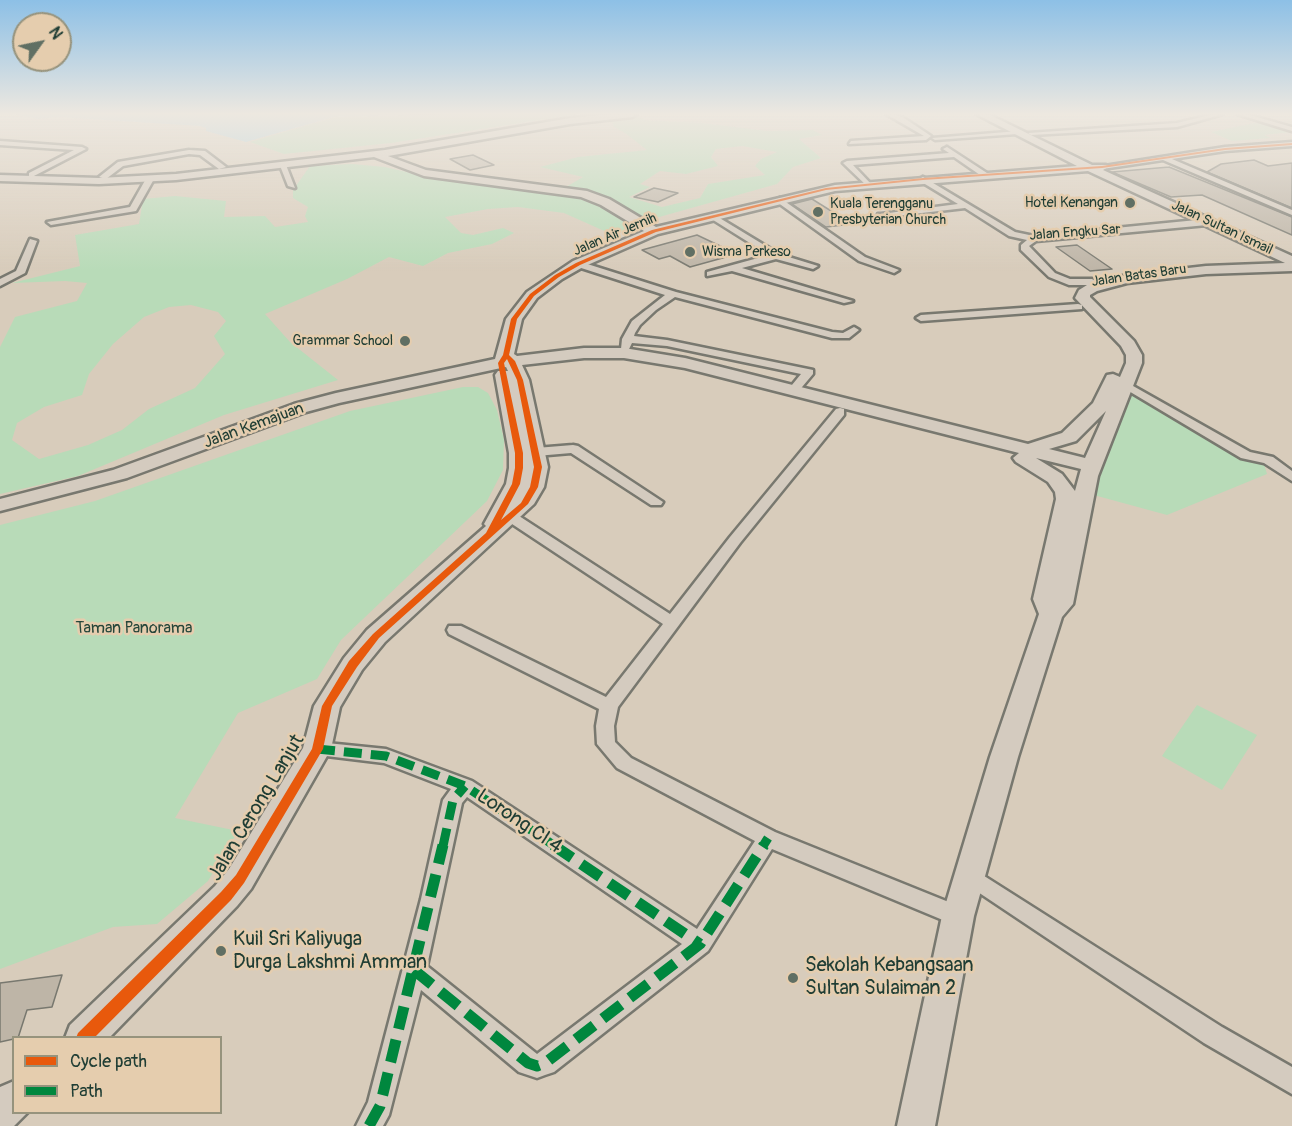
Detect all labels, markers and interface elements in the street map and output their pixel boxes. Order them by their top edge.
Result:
north arrow [12,12,72,72]
text: N [44,23,67,43]
place label: Hotel Kenangan [1025,195,1118,211]
place label: Kuala Terengganu Presbyterian Church [830,196,946,228]
marker: Hotel Kenangan [1123,196,1137,210]
street label: Jalan Sultan Ismail [1169,197,1275,259]
marker: Kuala Terengganu Presbyterian Church [811,205,825,219]
street label: Jalan Air Jernih [571,210,659,260]
street label: Jalan Engku Sar [1029,221,1121,245]
place label: Wisma Perkeso [702,244,791,260]
marker: Wisma Perkeso [683,245,697,259]
street label: Jalan Batas Baru [1091,261,1187,291]
place label: Grammar School [293,333,393,349]
marker: Grammar School [398,334,412,348]
street label: Jalan Kemajuan [201,399,307,453]
park label: Taman Panorama [76,619,192,639]
street label: Jalan Cerong Lanjut [204,730,310,886]
street label: Lorong Cl 4 [472,785,566,859]
place label: Kuil Sri Kaliyuga Durga Lakshmi Amman [233,928,427,975]
marker: Kuil Sri Kaliyuga Durga Lakshmi Amman [214,944,228,958]
place label: Sekolah Kebangsaan Sultan Sulaiman 2 [805,954,973,1001]
marker: Sekolah Kebangsaan Sultan Sulaiman 2 [786,971,800,985]
legend [12,1036,222,1114]
text: Cycle path [70,1050,147,1073]
text: Path [70,1080,103,1103]

